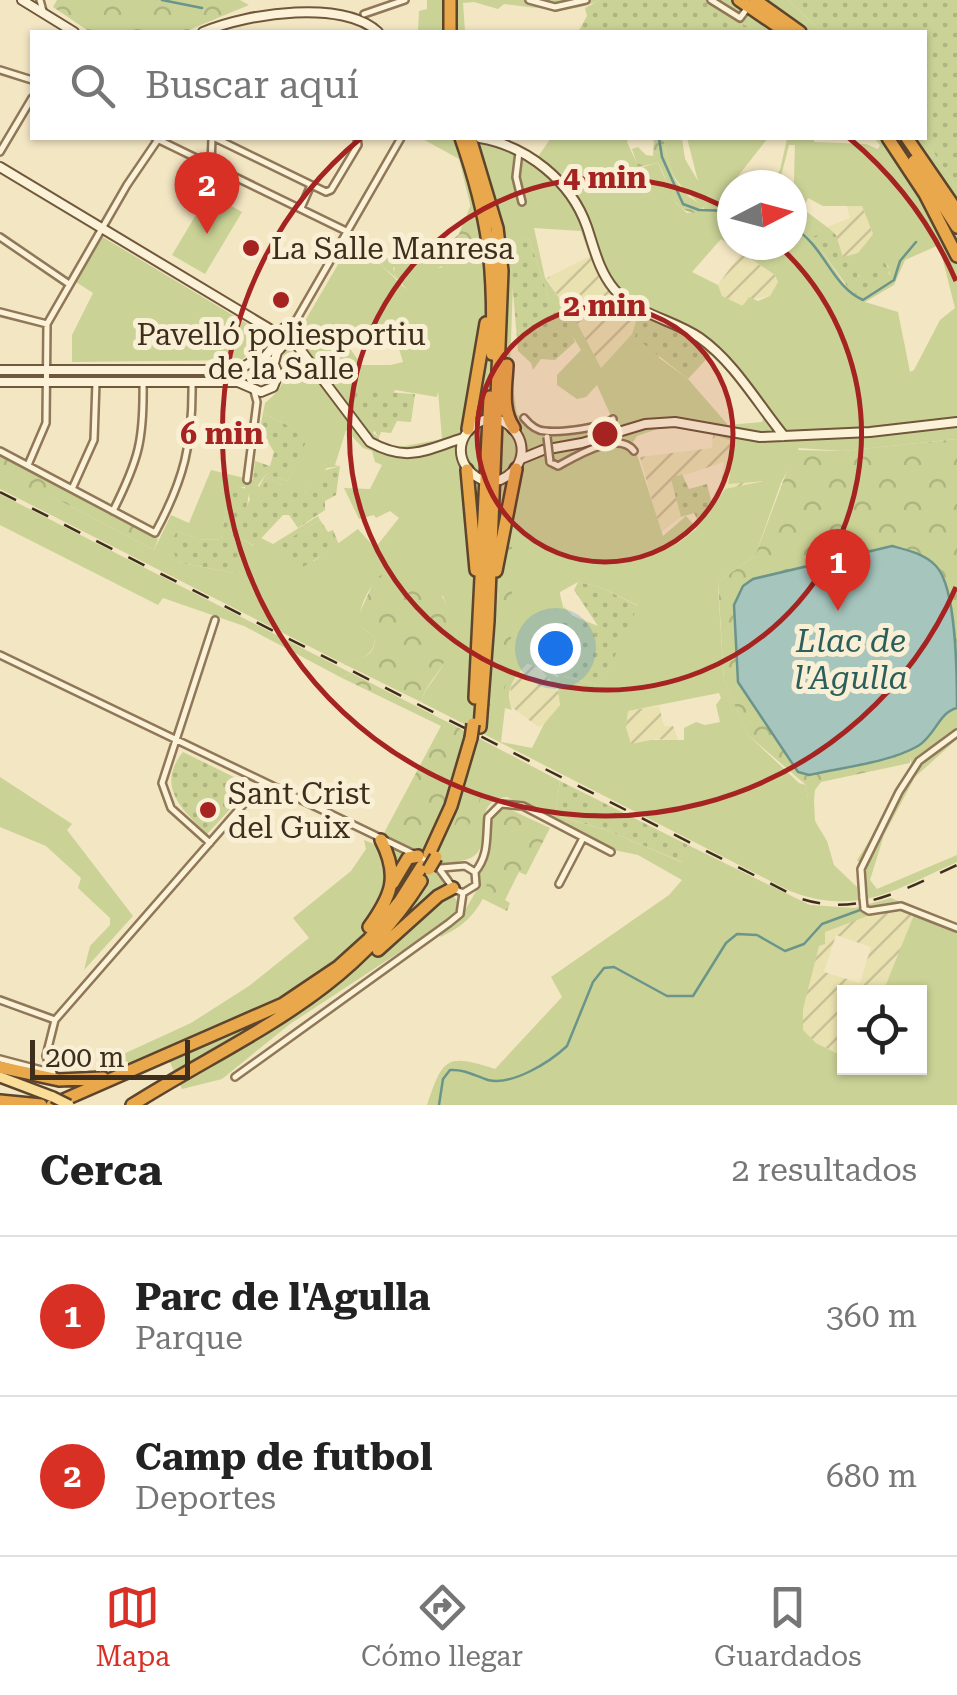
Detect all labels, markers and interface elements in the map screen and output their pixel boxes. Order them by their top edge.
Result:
search box [30,30,927,140]
icon: search [65,58,120,113]
text: Buscar aquí [145,63,359,107]
pin: 2 [174,152,240,234]
text: 4 min [563,160,647,195]
north arrow [717,170,807,260]
place label: La Salle Manresa [271,231,514,266]
marker: La Salle Manresa [240,237,262,259]
text: 2 min [563,288,647,323]
marker: Pavelló poliesportiu de la Salle [270,289,292,311]
place label: Pavelló poliesportiu de la Salle [136,317,426,386]
text: 6 min [180,416,264,451]
centre of rings [587,416,623,452]
pin: 1 [806,528,870,611]
water label: Llac de l'Agulla [794,622,908,697]
your location [530,623,581,674]
place label: Sant Crist del Guix [228,776,370,845]
marker: Sant Crist del Guix [197,799,219,821]
map controls [837,985,927,1075]
button: locate [837,985,927,1075]
scale bar [30,1035,190,1080]
text: 200 m [45,1041,125,1074]
text: Cerca [40,1146,162,1195]
text: 2 resultados [732,1151,917,1189]
text: Parc de l'Agulla [135,1275,430,1319]
text: 1 [64,1297,81,1335]
text: 360 m [826,1297,917,1335]
text: Parque [135,1319,243,1357]
text: Camp de futbol [135,1435,432,1479]
text: 2 [64,1457,81,1495]
text: 680 m [826,1457,917,1495]
text: Deportes [135,1479,276,1517]
tab: Mapa [95,1580,170,1673]
tab: Cómo llegar [361,1580,523,1673]
tab: Guardados [714,1580,862,1673]

